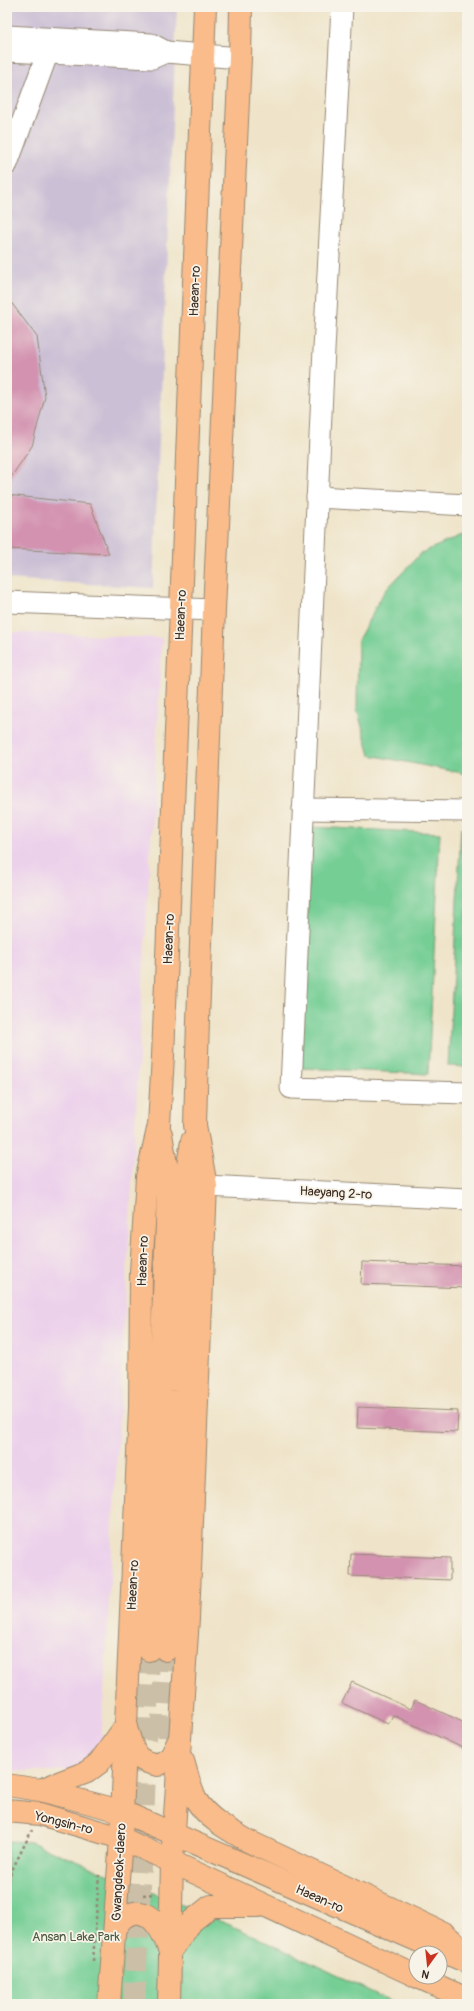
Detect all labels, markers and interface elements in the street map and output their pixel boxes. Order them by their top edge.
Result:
street label: Haean-ro [186,265,204,317]
street label: Haean-ro [172,589,190,641]
street label: Haean-ro [160,913,178,965]
street label: Haeyang 2-ro [299,1183,373,1203]
street label: Haean-ro [134,1235,152,1287]
street label: Haean-ro [124,1559,142,1611]
street label: Yongsin-ro [32,1808,95,1838]
street label: Gwangdeok-daero [108,1823,130,1921]
street label: Haean-ro [293,1881,346,1917]
park label: Ansan Lake Park [32,1929,121,1945]
north arrow [408,1945,448,1985]
text: N [420,1967,431,1981]

